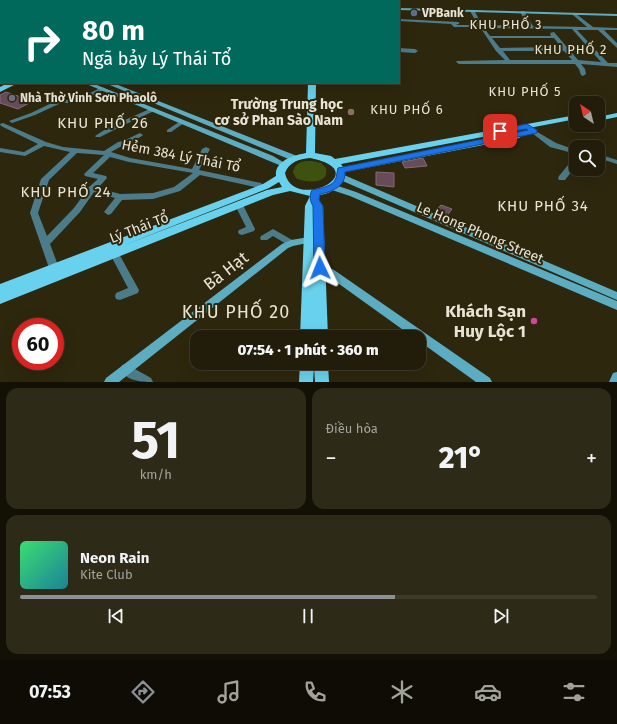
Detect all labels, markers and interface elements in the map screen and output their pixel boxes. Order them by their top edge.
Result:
place label: VPBank [421,6,464,20]
marker: VPBank [409,8,419,18]
text: 80 m [82,14,145,47]
district label: KHU PHỐ 3 [470,15,542,32]
icon: right [16,16,68,68]
district label: KHU PHỐ 2 [535,40,607,57]
text: Ngã bảy Lý Thái Tổ [82,48,231,70]
district label: KHU PHỐ 5 [489,82,561,99]
place label: Nhà Thờ Vinh Sơn Phaolô [20,91,157,105]
marker: Nhà Thờ Vinh Sơn Phaolô [7,93,17,103]
place label: Trường Trung học cơ sở Phan Sào Nam [214,96,343,129]
north arrow [569,96,605,132]
map controls [569,96,605,176]
district label: KHU PHỐ 6 [370,100,444,117]
marker: Trường Trung học cơ sở Phan Sào Nam [346,107,356,117]
district label: KHU PHỐ 26 [57,112,149,132]
pin [483,114,517,148]
icon: arrive [489,120,511,142]
street label: Hẻm 384 Lý Thái Tổ [120,135,242,176]
button: search [569,140,605,176]
district label: KHU PHỐ 24 [20,181,112,201]
district label: KHU PHỐ 34 [497,195,589,215]
street label: Le Hong Phong Street [414,199,547,268]
street label: Lý Thái Tổ [107,208,171,247]
street label: Bà Hạt [199,246,253,295]
position arrow [299,247,341,289]
district label: KHU PHỐ 20 [182,298,290,323]
place label: Khách Sạn Huy Lộc 1 [445,301,526,342]
marker: Khách Sạn Huy Lộc 1 [529,316,539,326]
speed limit sign: 60 [12,318,64,370]
text: 07:54 · 1 phút · 360 m [237,341,379,359]
text: 51 [131,409,180,472]
text: Điều hòa [326,421,378,436]
text: 21° [439,440,484,476]
text: − [326,445,337,472]
text: + [586,445,597,472]
text: km/h [140,467,172,482]
text: Neon Rain [80,549,149,567]
text: Kite Club [80,567,133,582]
icon: previous [105,605,127,627]
icon: pause [297,605,319,627]
icon: next [490,605,512,627]
icon: directions [129,678,157,706]
icon: music [215,678,243,706]
icon: phone [301,678,329,706]
icon: climate [388,678,416,706]
icon: car [474,678,502,706]
icon: filters [560,678,588,706]
text: 07:53 [29,681,71,703]

